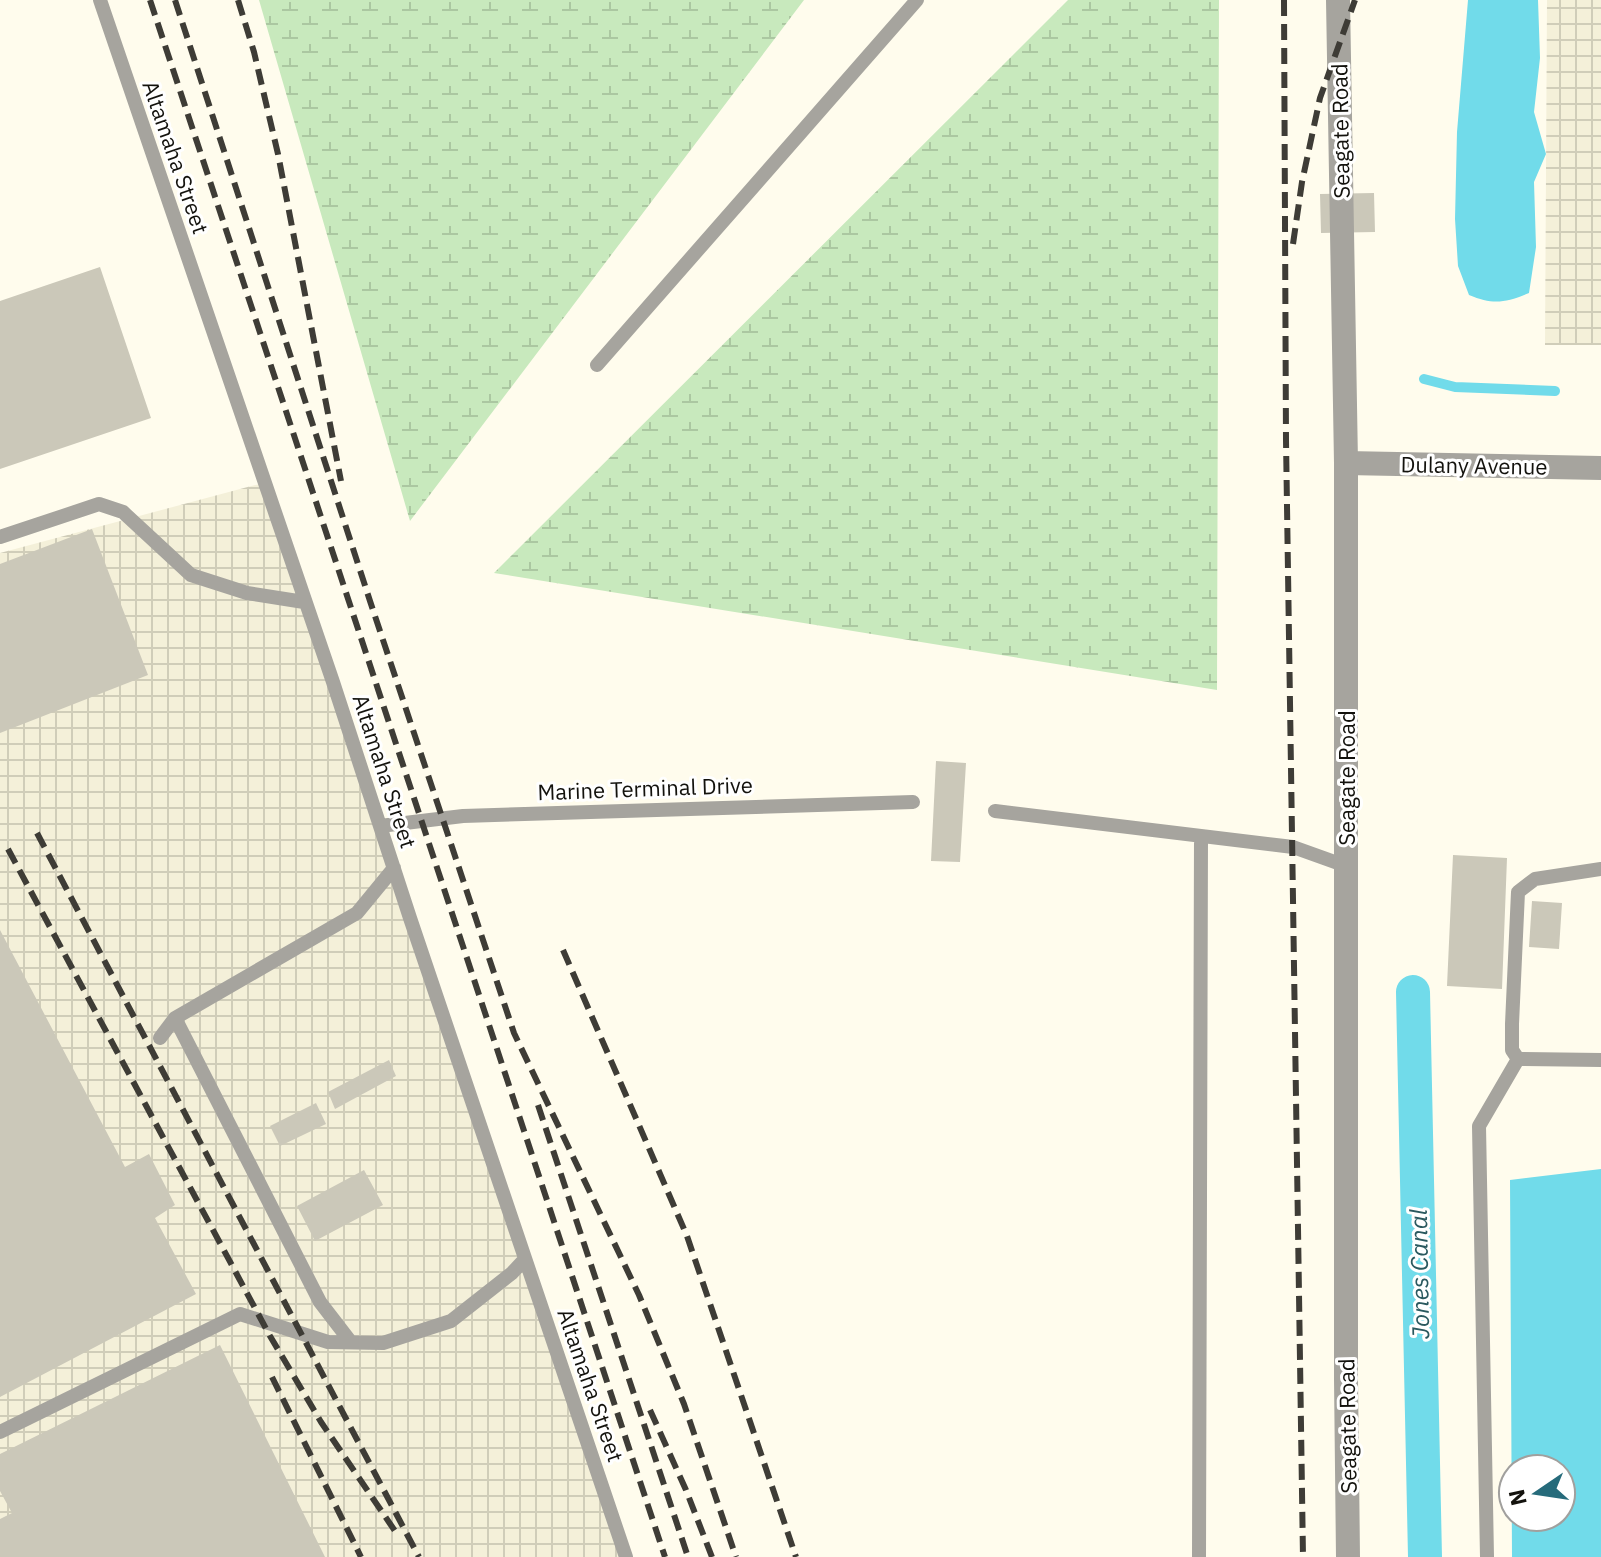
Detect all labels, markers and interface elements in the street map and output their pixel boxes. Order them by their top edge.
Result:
street label: Seagate Road [1324,63,1356,199]
street label: Altamaha Street [136,77,216,237]
street label: Dulany Avenue [1400,449,1548,481]
street label: Altamaha Street [346,690,424,852]
street label: Seagate Road [1332,710,1361,846]
street label: Marine Terminal Drive [537,770,753,806]
water label: Jones Canal [1402,1208,1436,1339]
street label: Altamaha Street [551,1305,631,1465]
street label: Seagate Road [1331,1358,1363,1494]
north arrow [1497,1453,1577,1533]
text: N [1501,1487,1533,1509]

